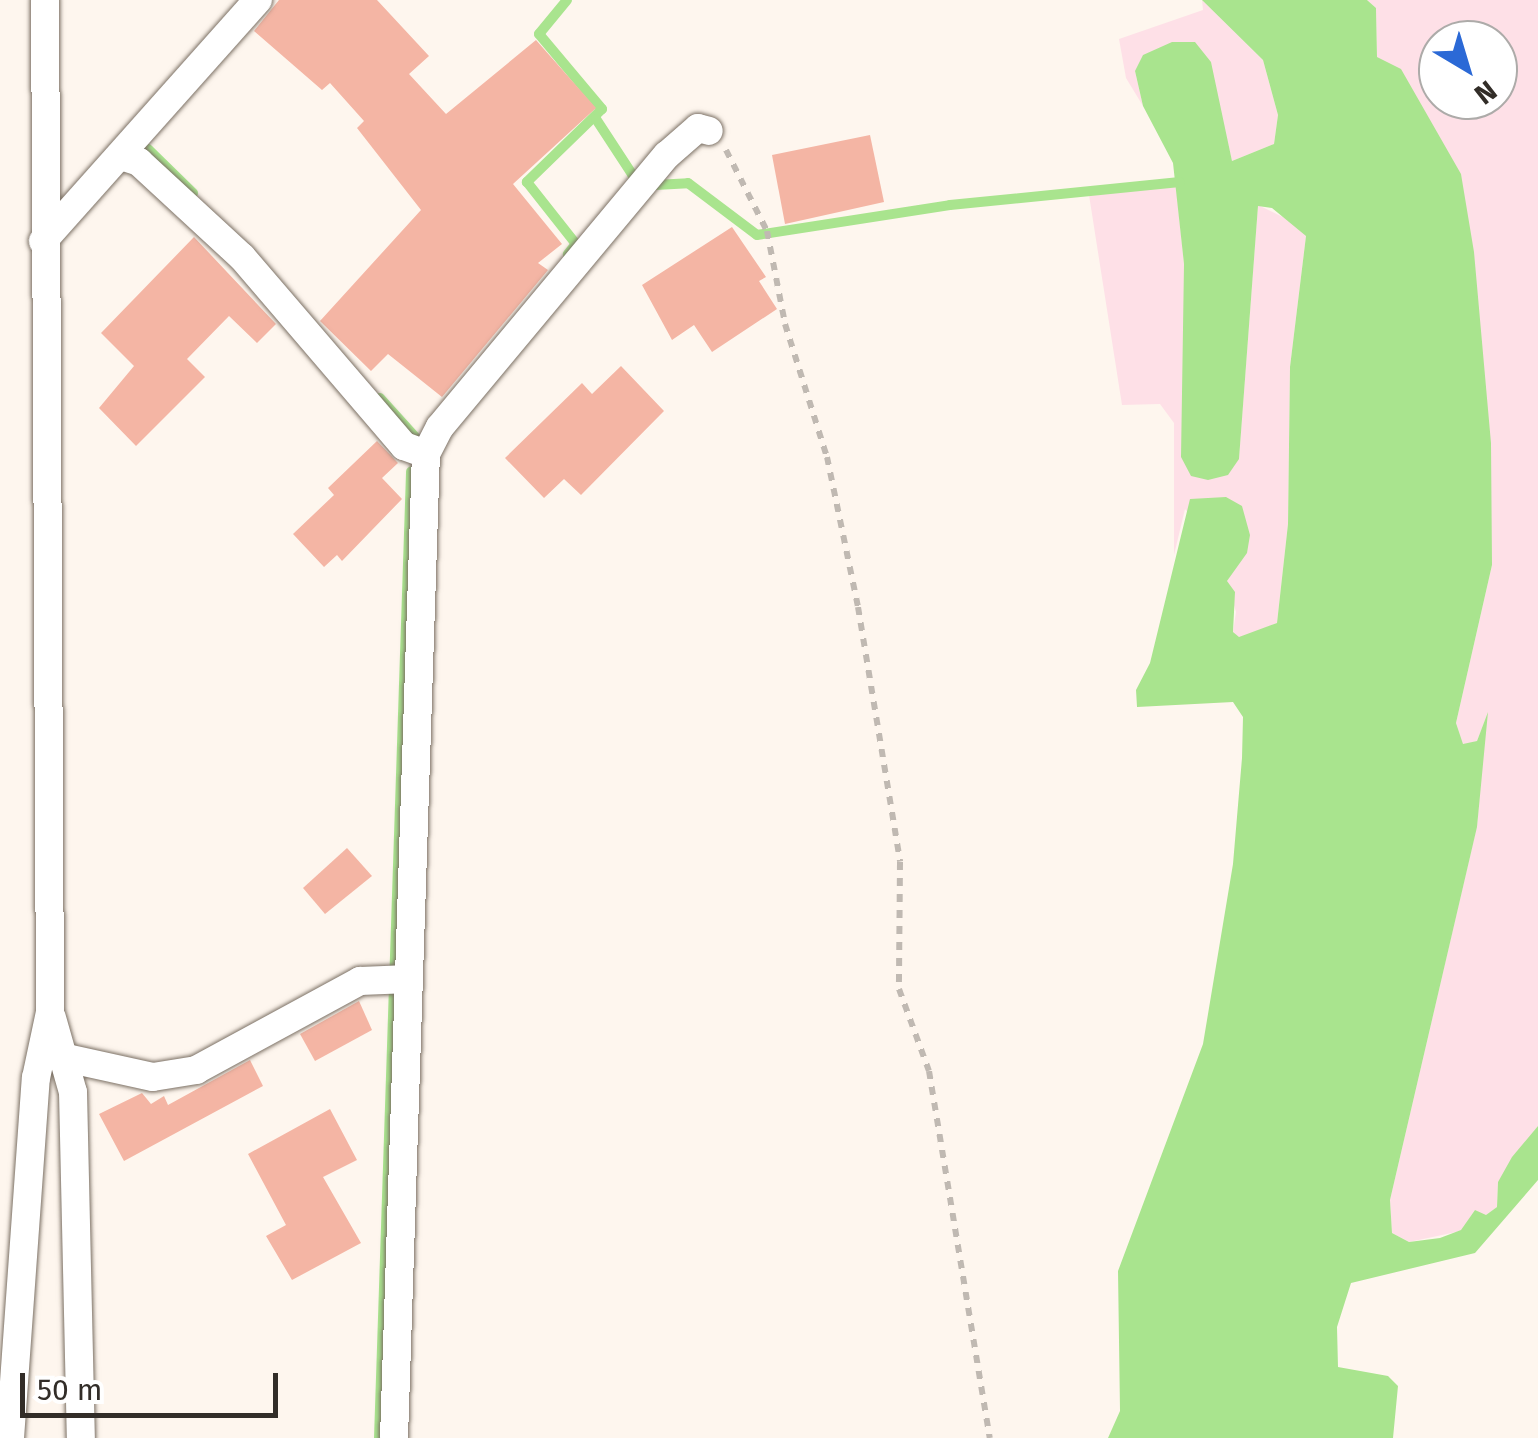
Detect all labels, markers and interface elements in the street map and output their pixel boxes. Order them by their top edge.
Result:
north arrow [1418,20,1518,120]
text: N [1468,74,1503,111]
scale bar [25,1353,282,1415]
text: 50 m [37,1372,102,1408]

